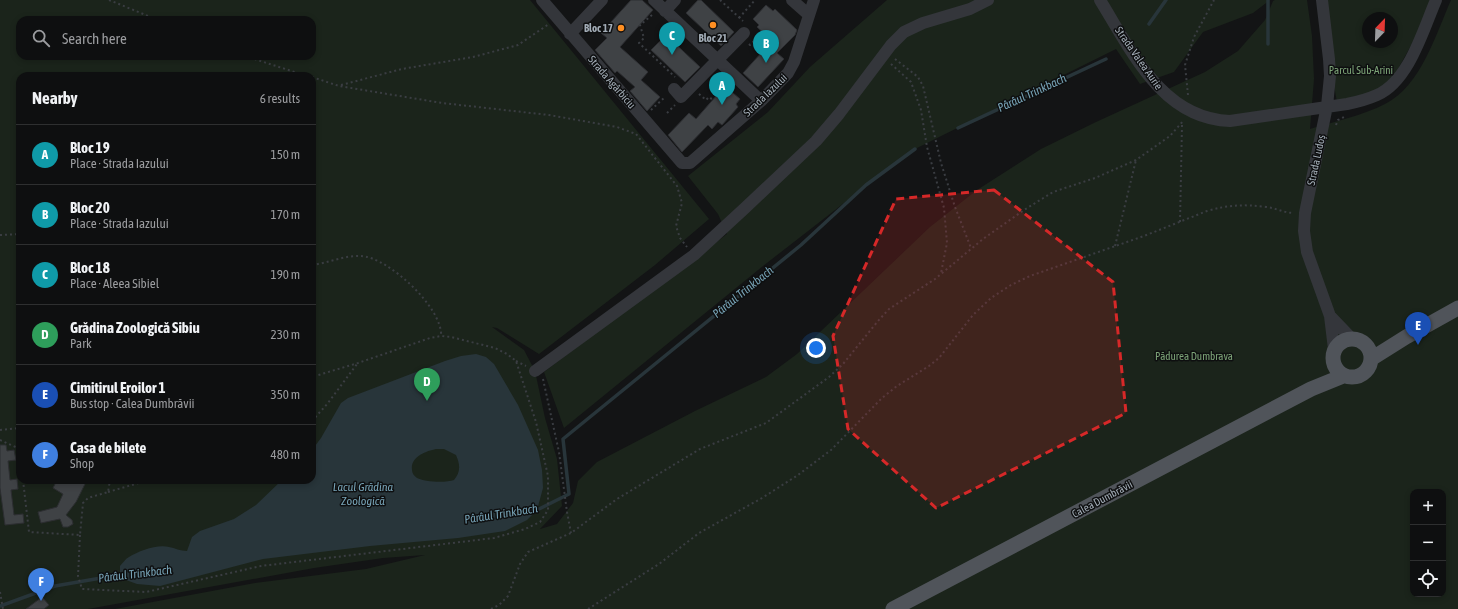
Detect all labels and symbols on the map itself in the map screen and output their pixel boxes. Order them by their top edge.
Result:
north arrow [1362,12,1398,48]
marker: Bloc 21 [708,20,718,30]
place label: Bloc 17 [584,22,613,34]
pin: C [659,22,685,55]
marker: Bloc 17 [616,23,626,33]
street label: Strada Valea Aurie [1113,24,1165,92]
pin: B [753,30,779,63]
place label: Bloc 21 [698,32,728,44]
street label: Strada Agârbiciu [586,53,638,111]
park label: Parcul Sub-Arini [1329,64,1393,76]
street label: Strada Iazului [741,71,789,119]
water label: Pârâul Trinkbach [995,71,1069,115]
pin: A [709,72,735,105]
street label: Strada Ludoș [1305,133,1327,186]
water label: Pârâul Trinkbach [710,263,776,321]
pin: E [1405,312,1431,345]
your location [806,338,826,358]
park label: Pădurea Dumbrava [1155,350,1233,362]
pin: D [414,368,440,401]
street label: Calea Dumbrăvii [1070,478,1134,520]
water label: Lacul Grădina Zoologică [333,480,394,508]
water label: Pârâul Trinkbach [463,501,539,527]
water label: Pârâul Trinkbach [97,563,173,585]
pin: F [28,568,54,601]

